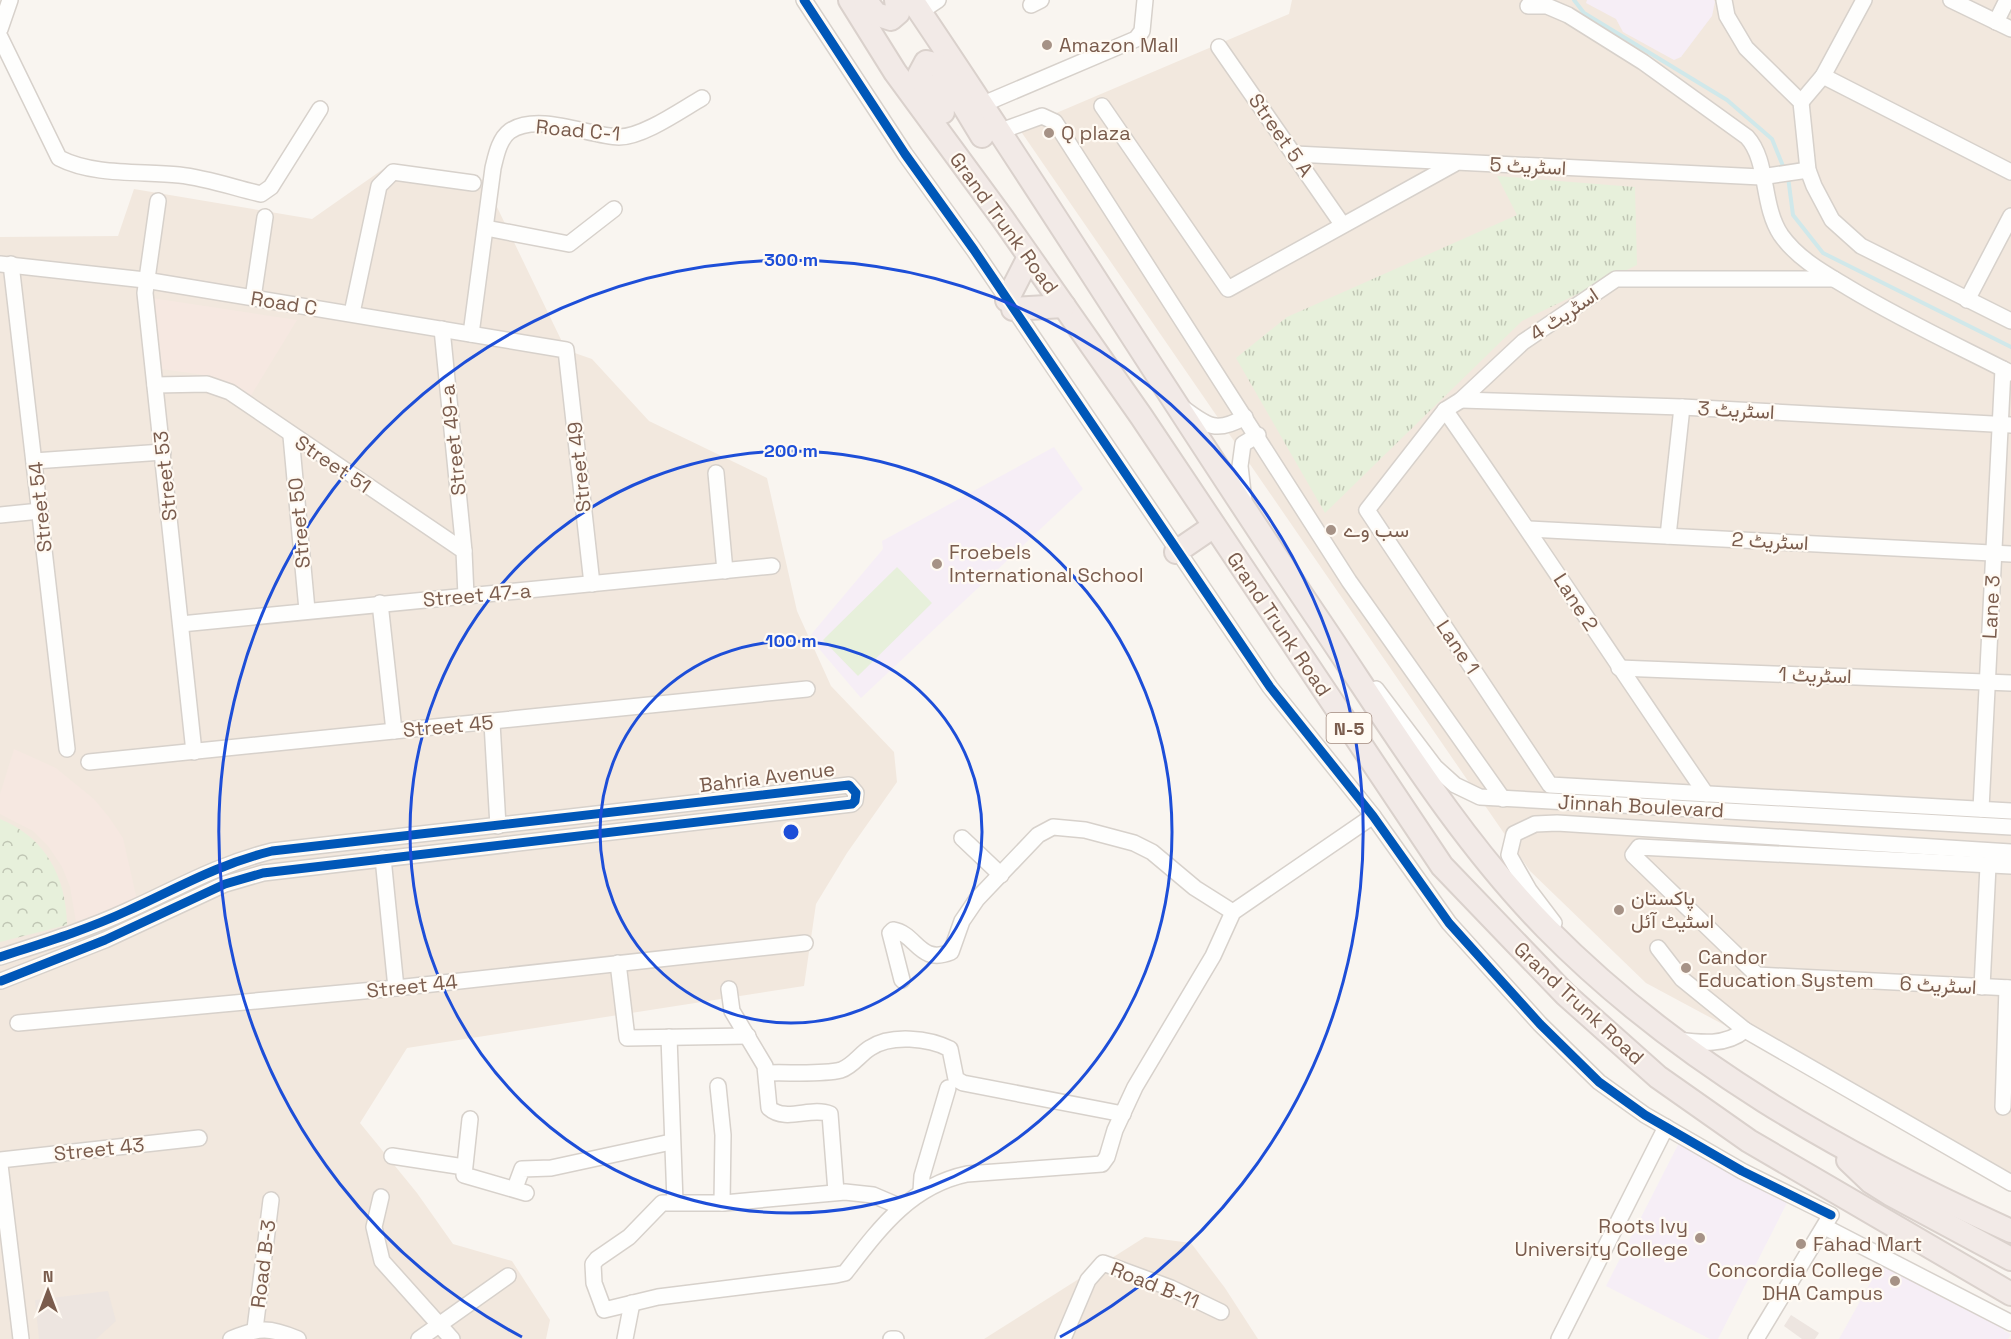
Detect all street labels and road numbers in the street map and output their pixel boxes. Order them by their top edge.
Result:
street label: Street 5 A [1243,88,1319,182]
street label: Road C-1 [535,113,621,147]
street label: Grand Trunk Road [944,147,1064,299]
street label: اسٹریٹ 5 [1489,151,1567,181]
street label: اسٹریٹ 4 [1525,282,1603,346]
street label: Road C [249,285,319,321]
street label: Street 49-a [434,383,472,497]
street label: اسٹریٹ 3 [1697,395,1775,425]
street label: Street 49 [561,420,597,514]
street label: Street 51 [290,429,376,499]
street label: Street 53 [147,430,183,522]
street label: Street 54 [22,461,58,553]
street label: Street 50 [282,477,316,569]
street label: اسٹریٹ 2 [1731,526,1809,556]
street label: Grand Trunk Road [1221,547,1337,701]
street label: Lane 2 [1548,568,1604,636]
street label: Lane 3 [1976,574,2006,640]
street label: Street 47-a [422,577,532,613]
street label: Lane 1 [1430,615,1486,679]
street label: اسٹریٹ 1 [1778,661,1852,689]
street label: Street 45 [402,709,494,743]
road number: N-5 [1326,713,1372,743]
street label: Bahria Avenue [698,756,836,798]
street label: Jinnah Boulevard [1557,789,1725,823]
street label: Grand Trunk Road [1508,936,1650,1070]
street label: Street 44 [365,968,459,1004]
street label: اسٹریٹ 6 [1899,970,1977,1000]
street label: Street 43 [52,1131,146,1167]
street label: Road B-3 [245,1218,281,1310]
street label: Road B-11 [1107,1255,1203,1315]

